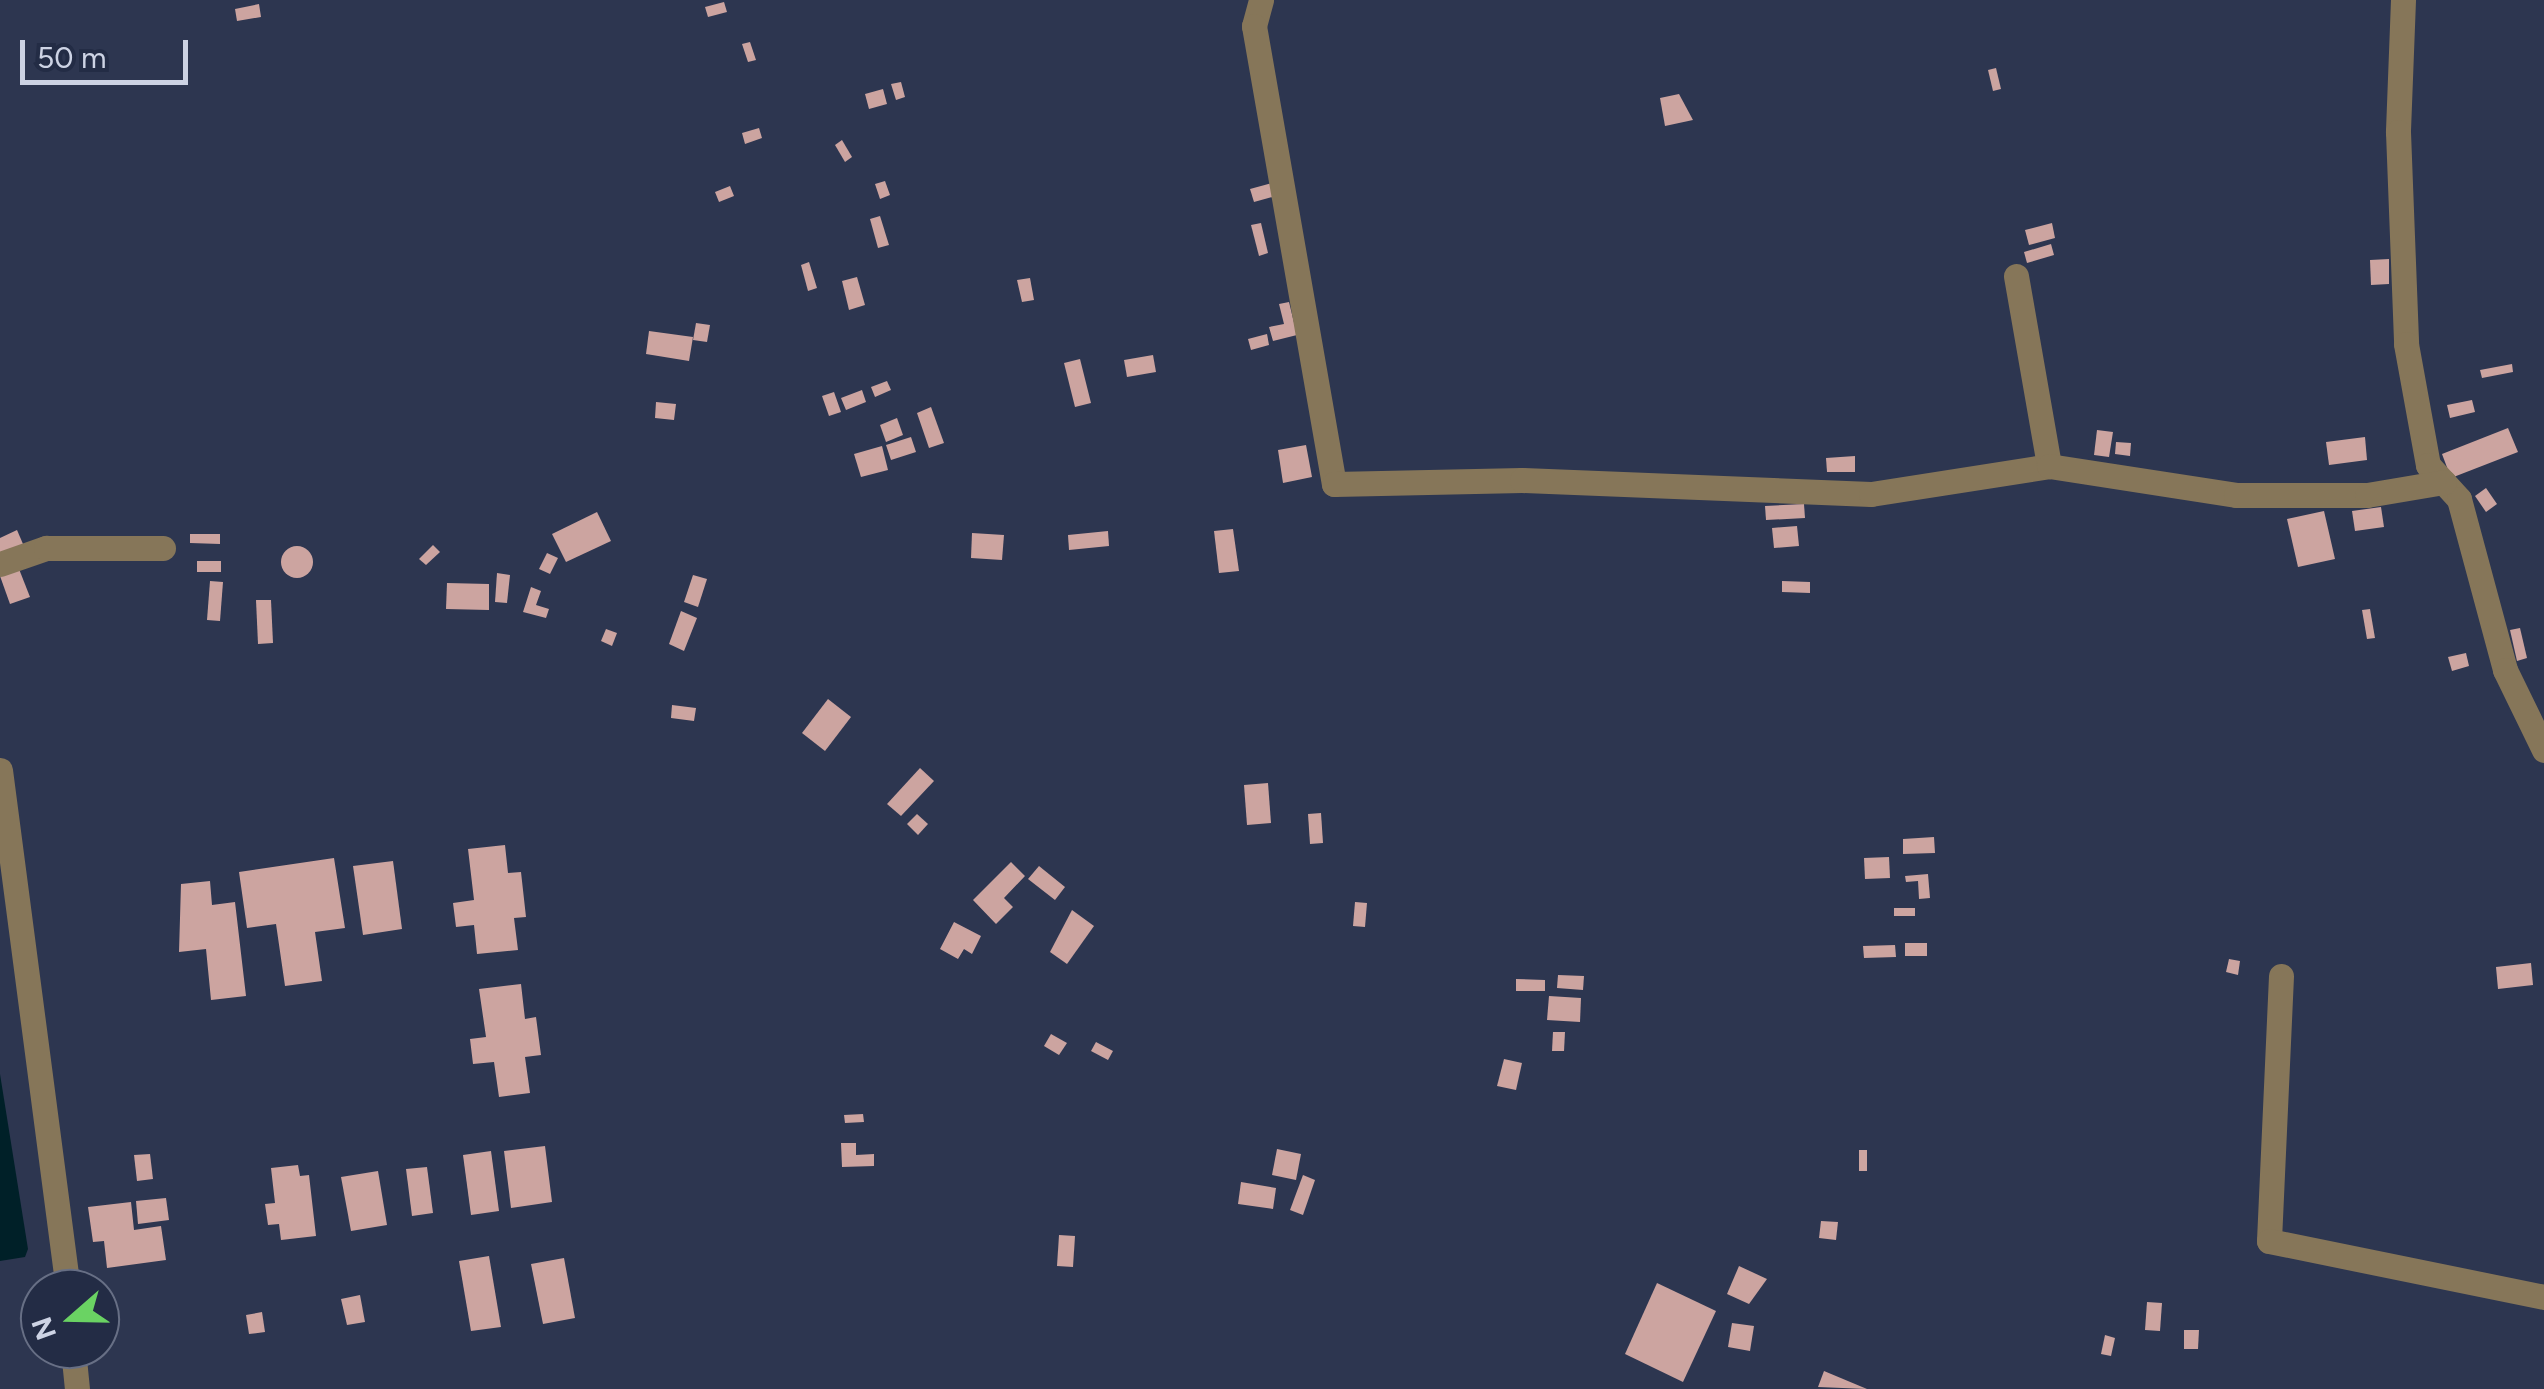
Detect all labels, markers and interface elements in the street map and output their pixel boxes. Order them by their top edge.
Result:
scale bar [25,20,192,82]
text: 50 m [37,39,106,76]
north arrow [20,1269,120,1369]
text: N [24,1313,63,1345]

